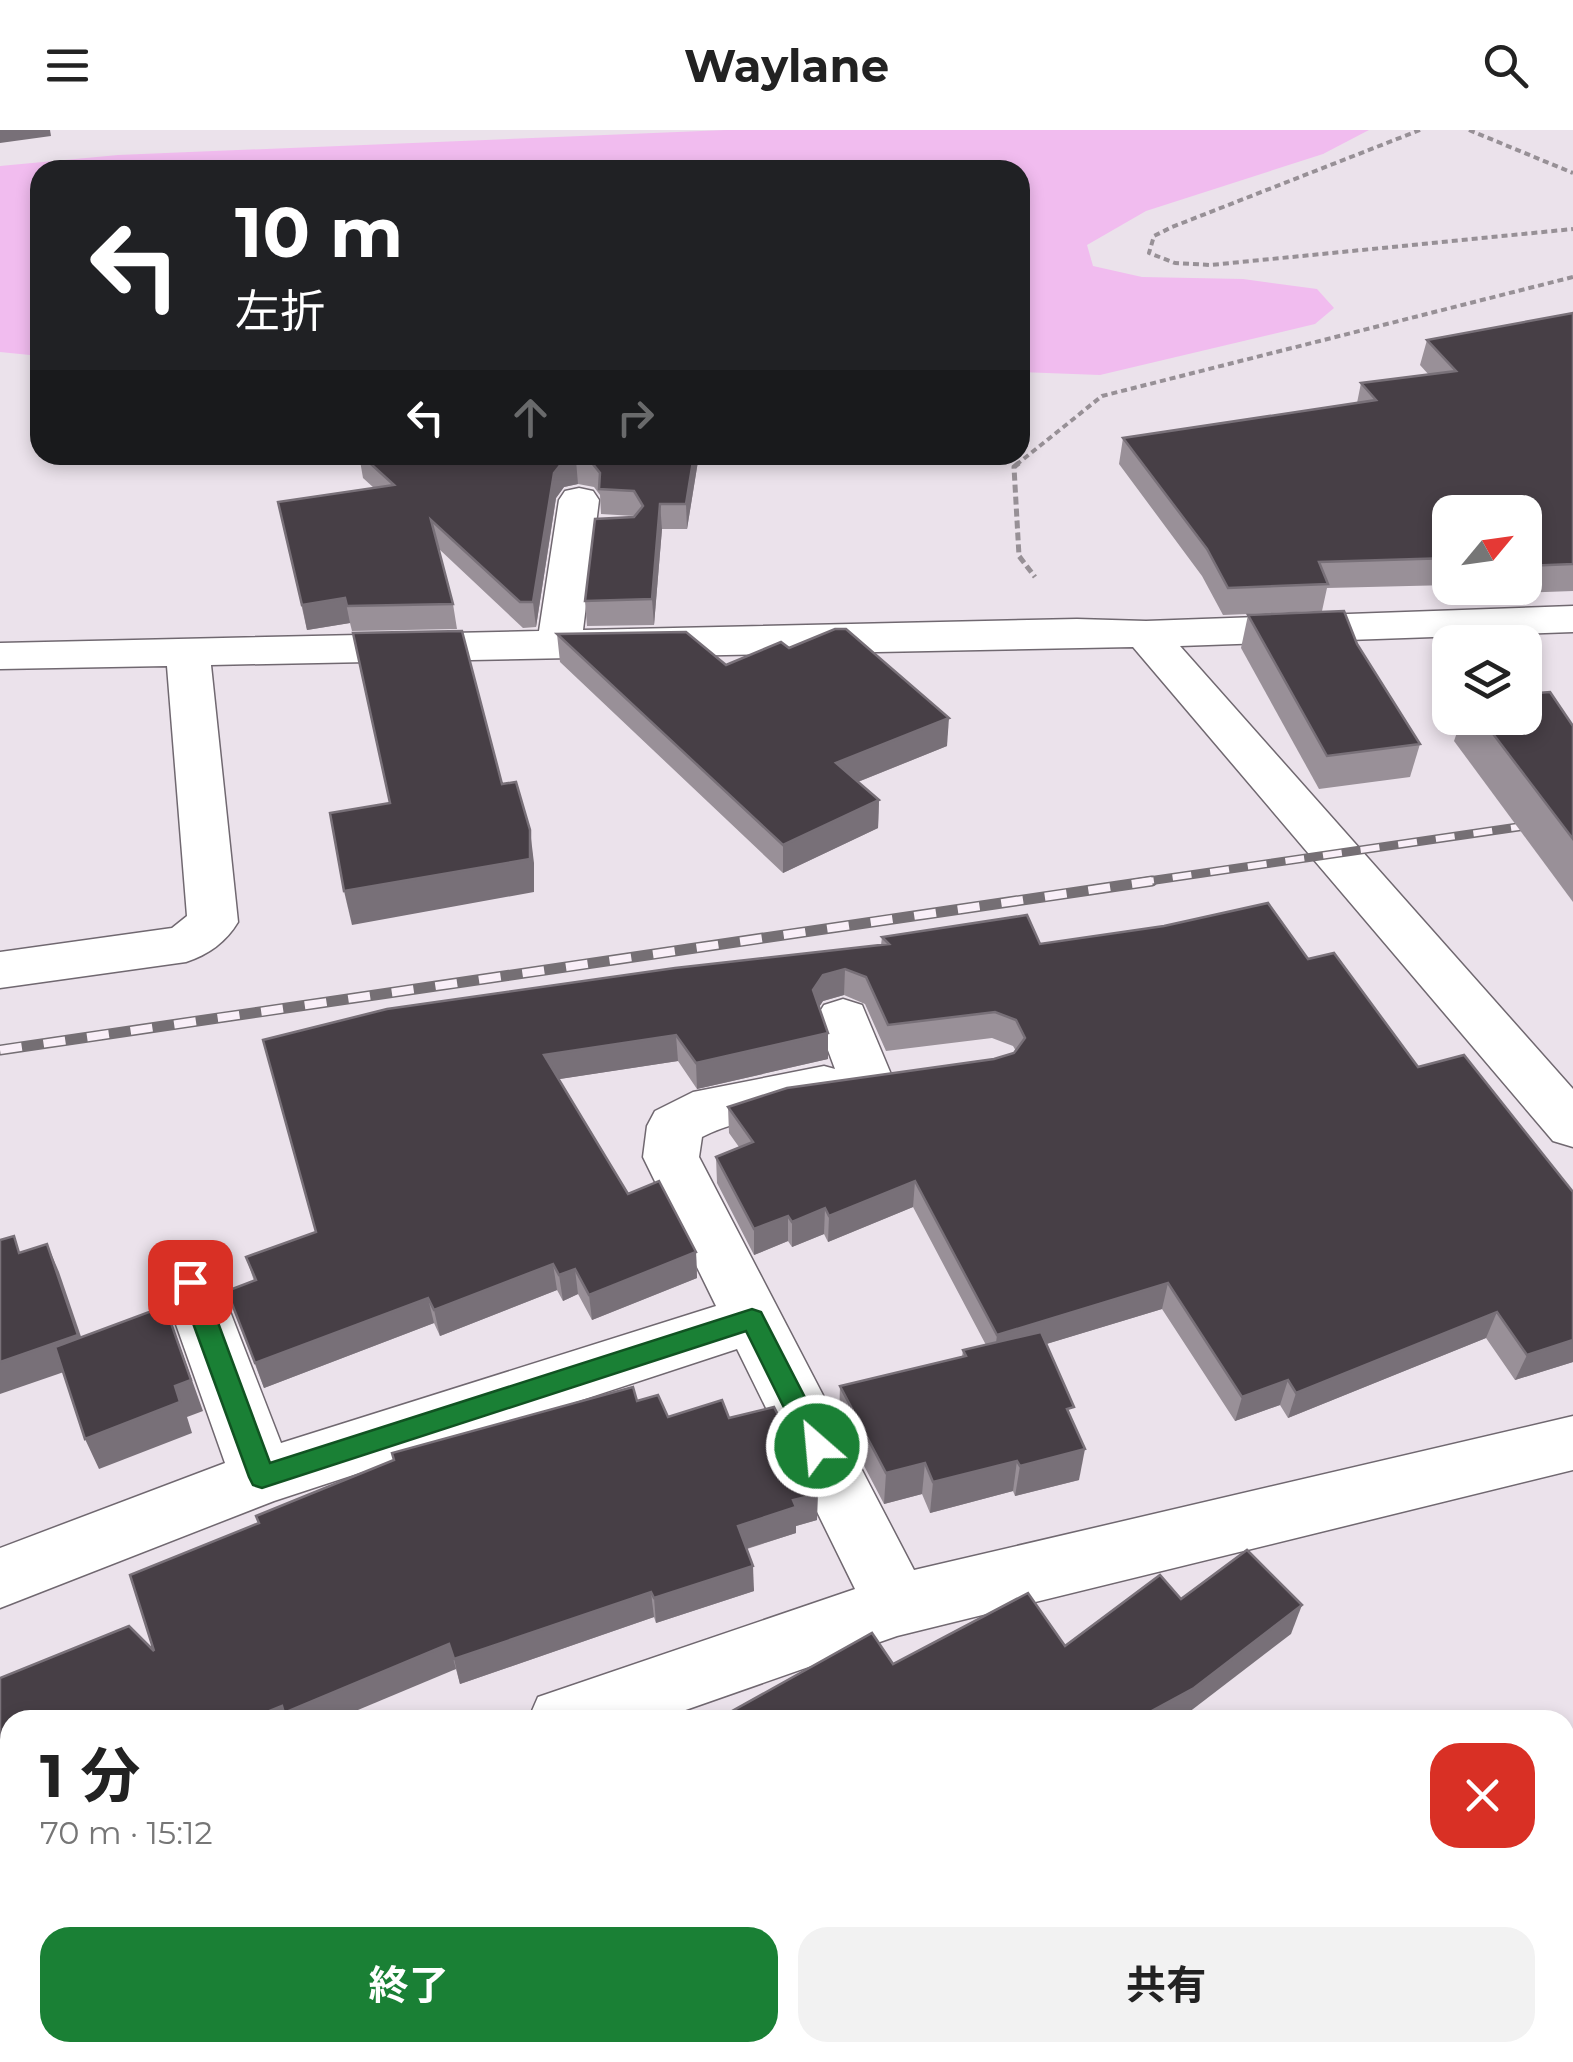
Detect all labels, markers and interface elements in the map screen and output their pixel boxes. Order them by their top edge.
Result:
icon: menu [40,38,95,93]
text: Waylane [684,38,889,93]
icon: search [1478,38,1533,93]
text: 10 m [235,189,403,275]
icon: left [70,200,200,330]
text: 左折 [235,283,325,338]
icon: left [398,390,453,445]
icon: ahead [503,390,558,445]
icon: right [608,390,663,445]
north arrow [1432,495,1542,605]
map controls [1432,495,1542,735]
button: layers [1432,625,1542,735]
pin [148,1240,233,1325]
icon: arrive [163,1255,218,1310]
position arrow [765,1394,869,1498]
text: 1 分 [40,1739,141,1812]
button: close [1430,1743,1535,1848]
text: 70 m · 15:12 [40,1813,213,1852]
button: 終了 [40,1927,778,2042]
button: 共有 [798,1927,1535,2042]

